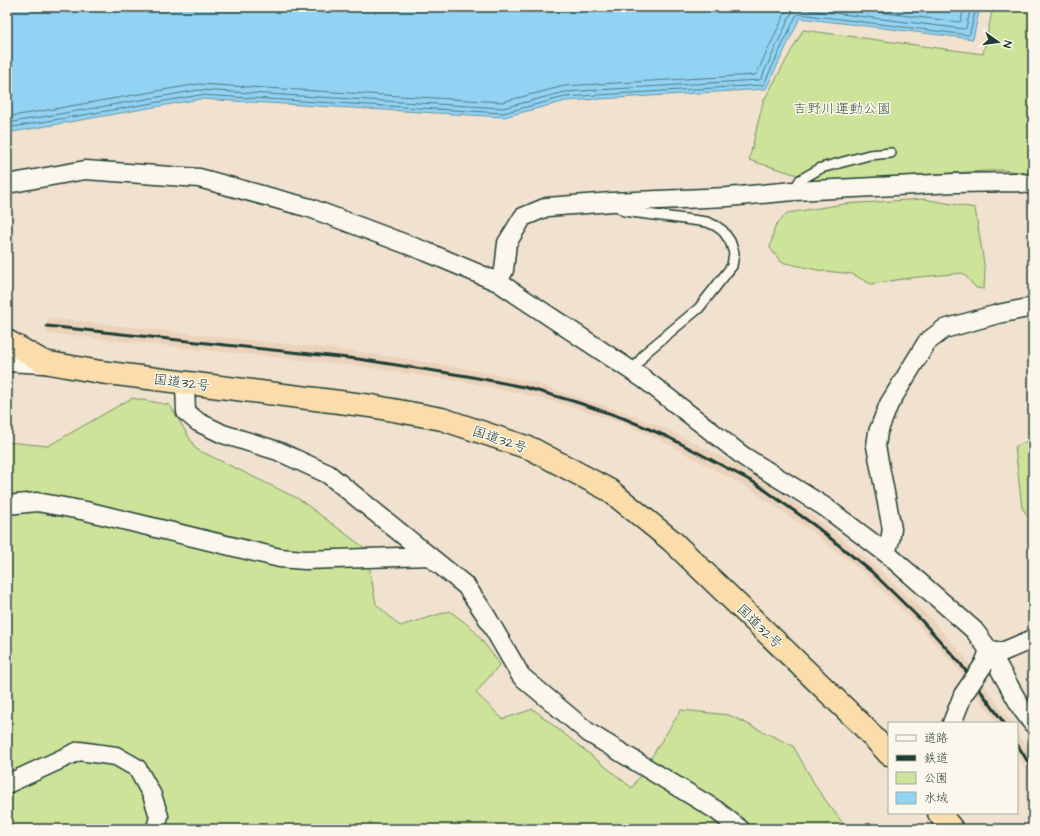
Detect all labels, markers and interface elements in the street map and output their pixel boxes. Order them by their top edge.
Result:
north arrow [978,22,1018,62]
text: N [999,39,1015,50]
park label: 吉野川運動公園 [793,99,891,119]
street label: 国道32号 [152,370,211,396]
street label: 国道32号 [469,421,530,459]
street label: 国道32号 [732,600,787,654]
legend [888,722,1018,814]
text: 道路 [924,730,948,747]
text: 鉄道 [924,750,948,767]
text: 公園 [924,770,948,787]
text: 水域 [924,790,948,807]

